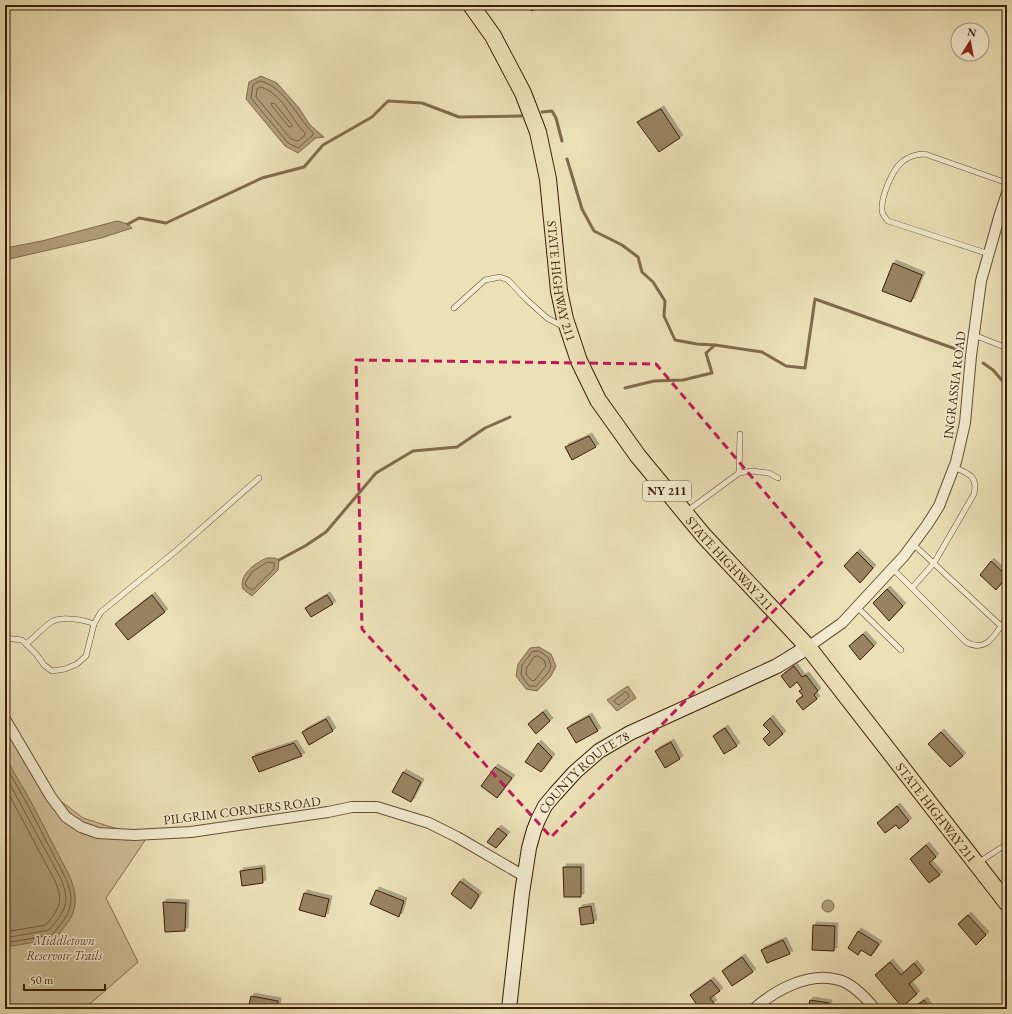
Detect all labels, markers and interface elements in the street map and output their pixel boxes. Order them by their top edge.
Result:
north arrow [950,22,990,62]
text: N [966,24,978,40]
street label: STATE HIGHWAY 211 [543,220,580,343]
street label: INGRASSIA ROAD [939,330,970,440]
road number: NY 211 [643,481,691,501]
street label: STATE HIGHWAY 211 [682,513,777,614]
street label: COUNTY ROUTE 78 [535,727,632,817]
street label: STATE HIGHWAY 211 [892,759,980,866]
street label: PILGRIM CORNERS ROAD [162,792,322,829]
park label: Middletown Reservoir Trails [26,932,102,964]
scale bar [24,966,105,992]
text: 50 m [30,972,54,988]

